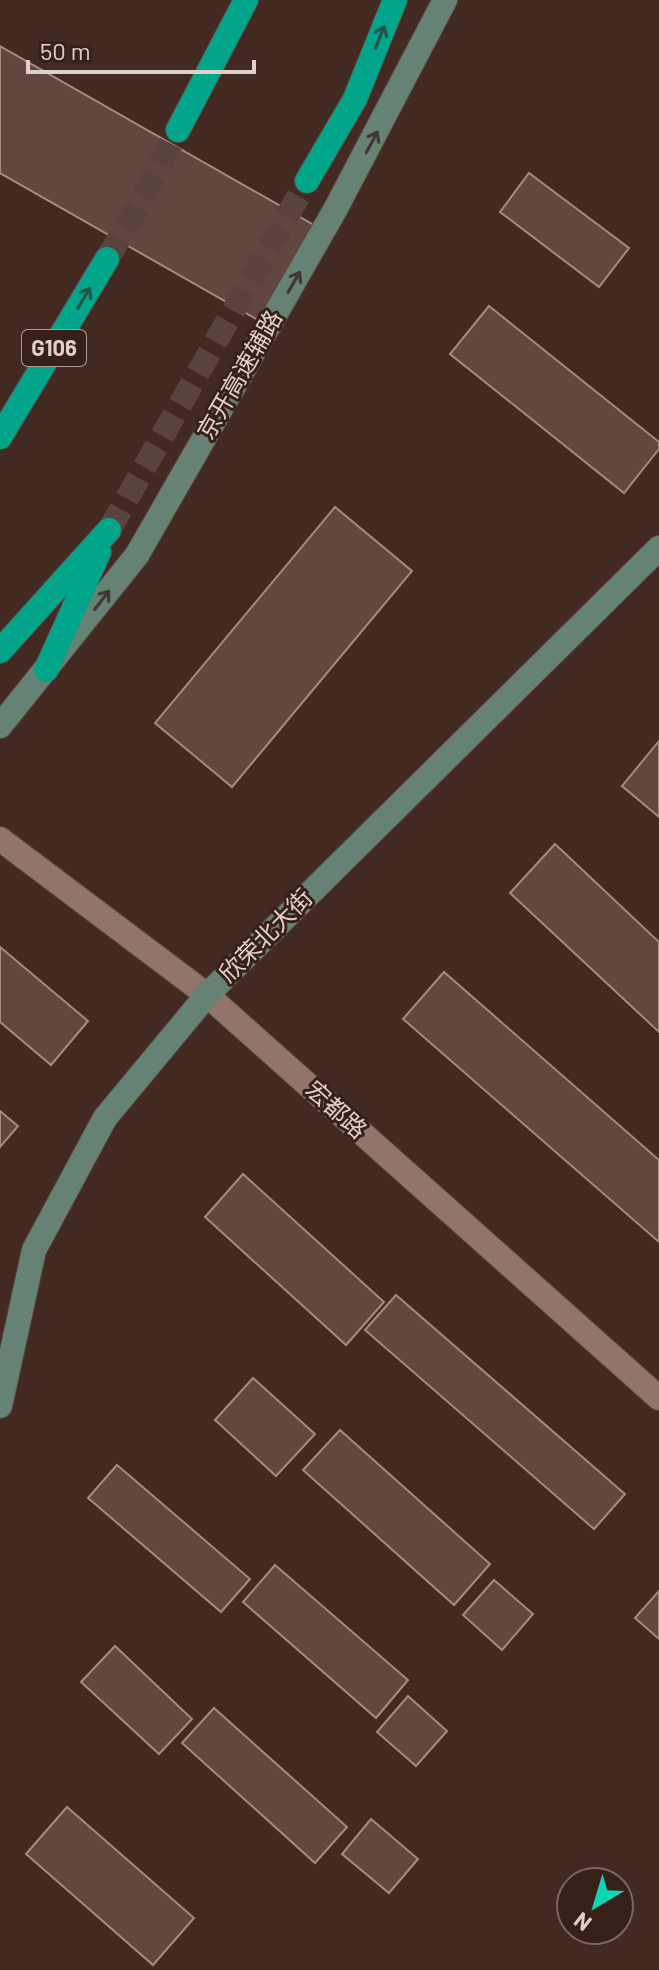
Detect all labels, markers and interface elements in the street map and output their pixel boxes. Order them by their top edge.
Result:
scale bar [28,24,254,74]
one-way arrow [374,25,388,50]
text: 50 m [40,36,91,65]
one-way arrow [364,130,380,154]
one-way arrow [286,271,302,294]
one-way arrow [76,287,92,310]
street label: 京开高速辅路 [190,305,287,444]
road number: G106 [22,330,86,366]
one-way arrow [93,590,110,611]
street label: 欣荣北大街 [212,882,318,988]
street label: 宏都路 [301,1074,373,1144]
north arrow [555,1866,635,1946]
text: N [568,1908,596,1937]

